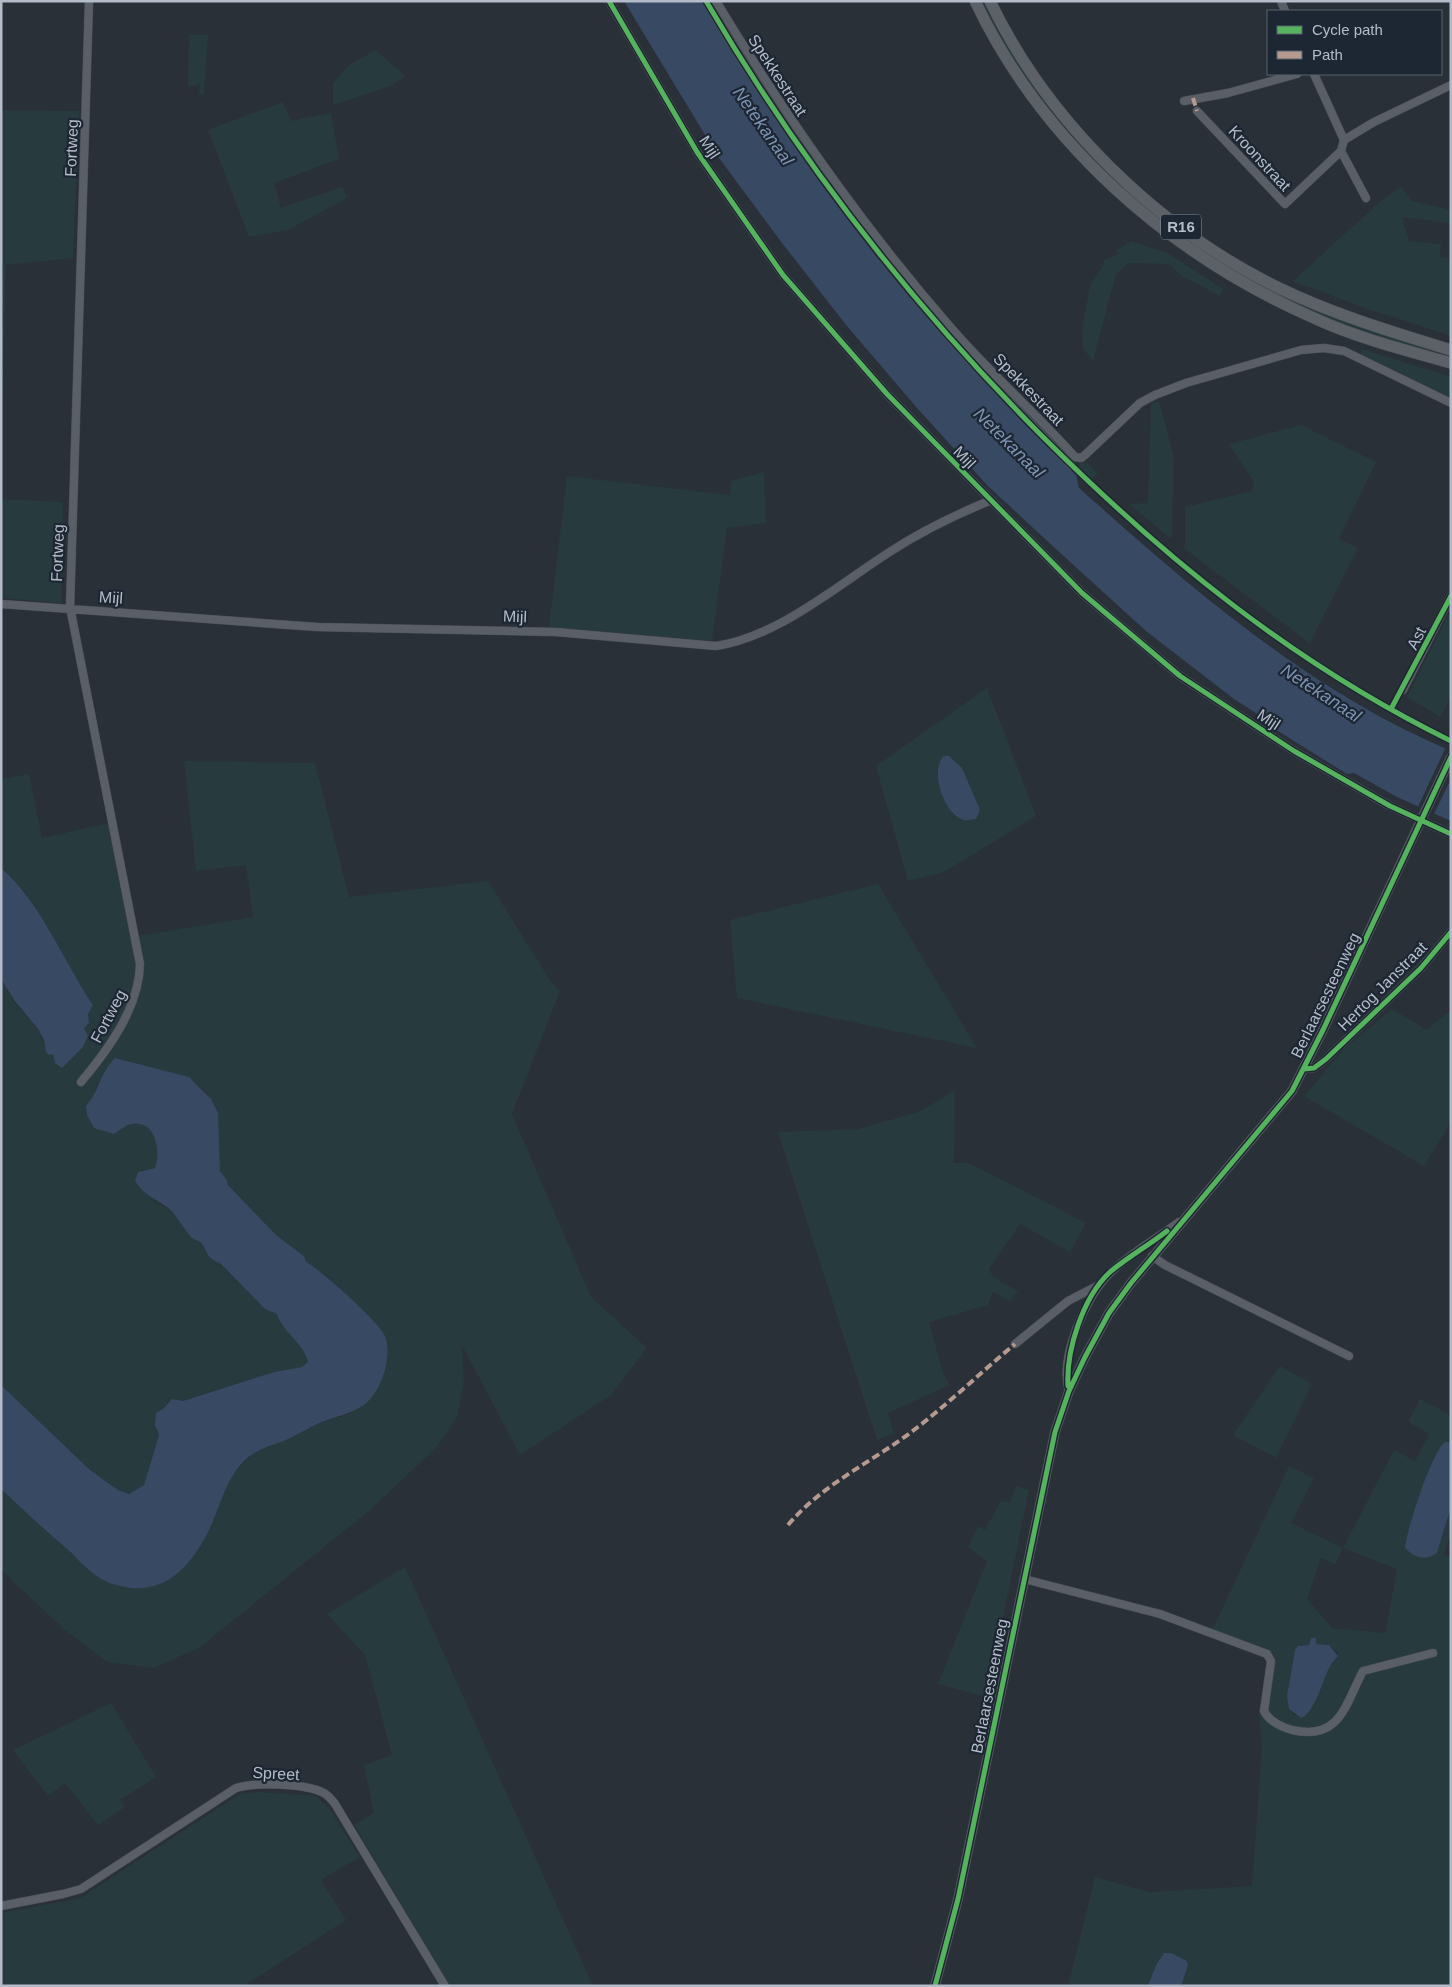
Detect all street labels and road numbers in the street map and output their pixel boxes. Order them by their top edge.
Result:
street label: Spekkestraat [745,31,810,120]
street label: Fortweg [62,119,81,177]
street label: Kroonstraat [1225,122,1294,195]
street label: Mijl [696,133,723,162]
road number: R16 [1161,214,1201,240]
street label: Spekkestraat [990,350,1068,429]
street label: Mijl [950,443,979,472]
street label: Fortweg [48,524,67,582]
street label: Mijl [98,588,124,607]
street label: Mijl [503,608,527,625]
street label: Ast [1404,624,1430,652]
street label: Mijl [1254,706,1283,733]
street label: Berlaarsesteenweg [1288,930,1363,1060]
street label: Hertog Janstraat [1335,938,1431,1034]
street label: Fortweg [87,987,130,1046]
street label: Berlaarsesteenweg [968,1617,1011,1755]
street label: Spreet [252,1764,301,1783]

